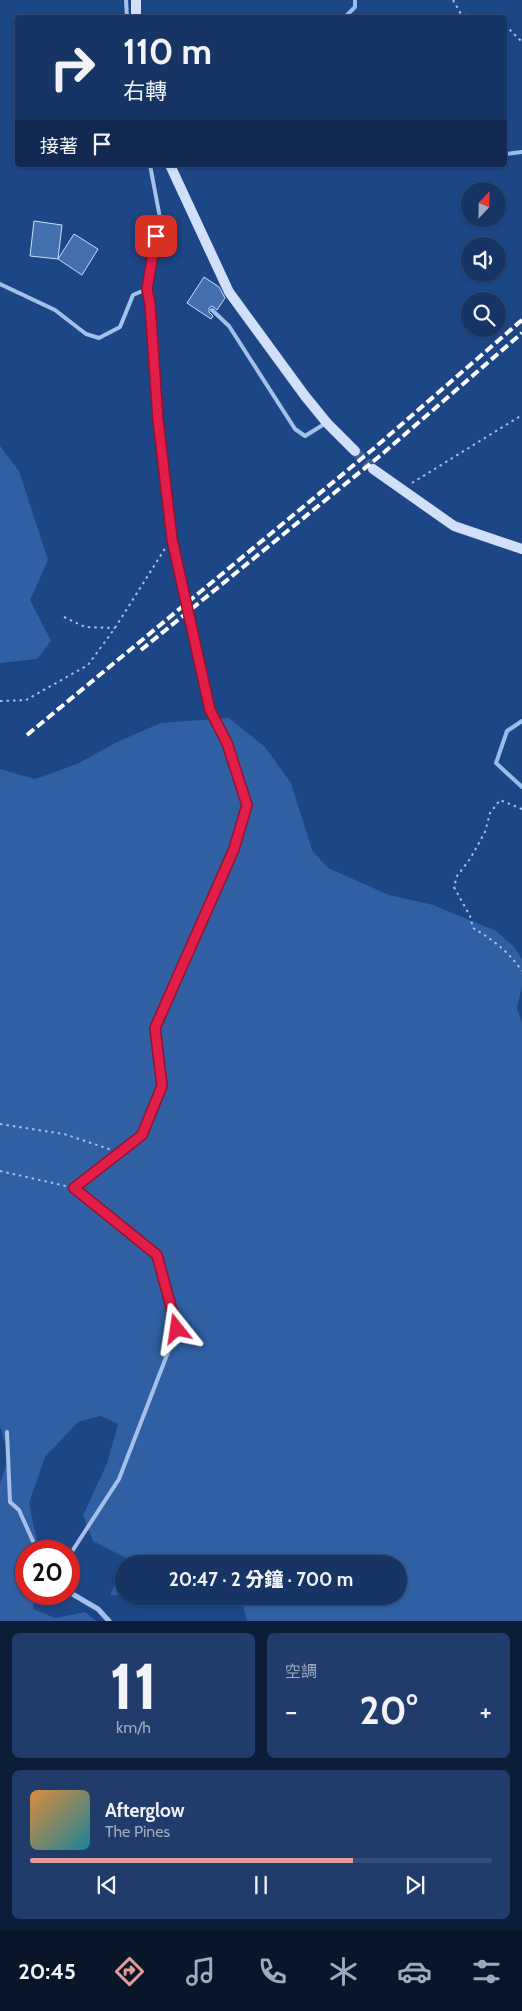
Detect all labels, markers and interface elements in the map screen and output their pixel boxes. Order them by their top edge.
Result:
text: 110 m [123,30,212,73]
icon: right [40,35,105,100]
text: 右轉 [123,78,167,105]
icon: arrive [88,130,116,158]
text: 接著 [40,135,78,158]
north arrow [461,182,506,228]
map controls [461,182,506,337]
pin [135,215,177,257]
icon: arrive [142,222,170,250]
button: sound [461,237,506,282]
button: search [461,292,506,337]
position arrow [150,1302,202,1354]
speed limit sign: 20 [15,1540,80,1605]
text: 20:47 · 2 分鐘 · 700 m [169,1568,353,1591]
text: 11 [110,1646,157,1725]
text: 空調 [285,1662,317,1681]
text: 20° [360,1687,417,1734]
text: − [285,1694,297,1728]
text: + [480,1694,492,1728]
text: km/h [116,1718,151,1737]
text: Afterglow [105,1799,185,1822]
text: The Pines [105,1822,170,1841]
icon: previous [93,1871,121,1899]
icon: pause [247,1871,275,1899]
icon: next [401,1871,429,1899]
icon: directions [112,1954,147,1989]
icon: music [183,1954,218,1989]
icon: phone [255,1954,290,1989]
icon: climate [326,1954,361,1989]
icon: car [397,1954,432,1989]
icon: filters [469,1954,504,1989]
text: 20:45 [18,1958,76,1985]

